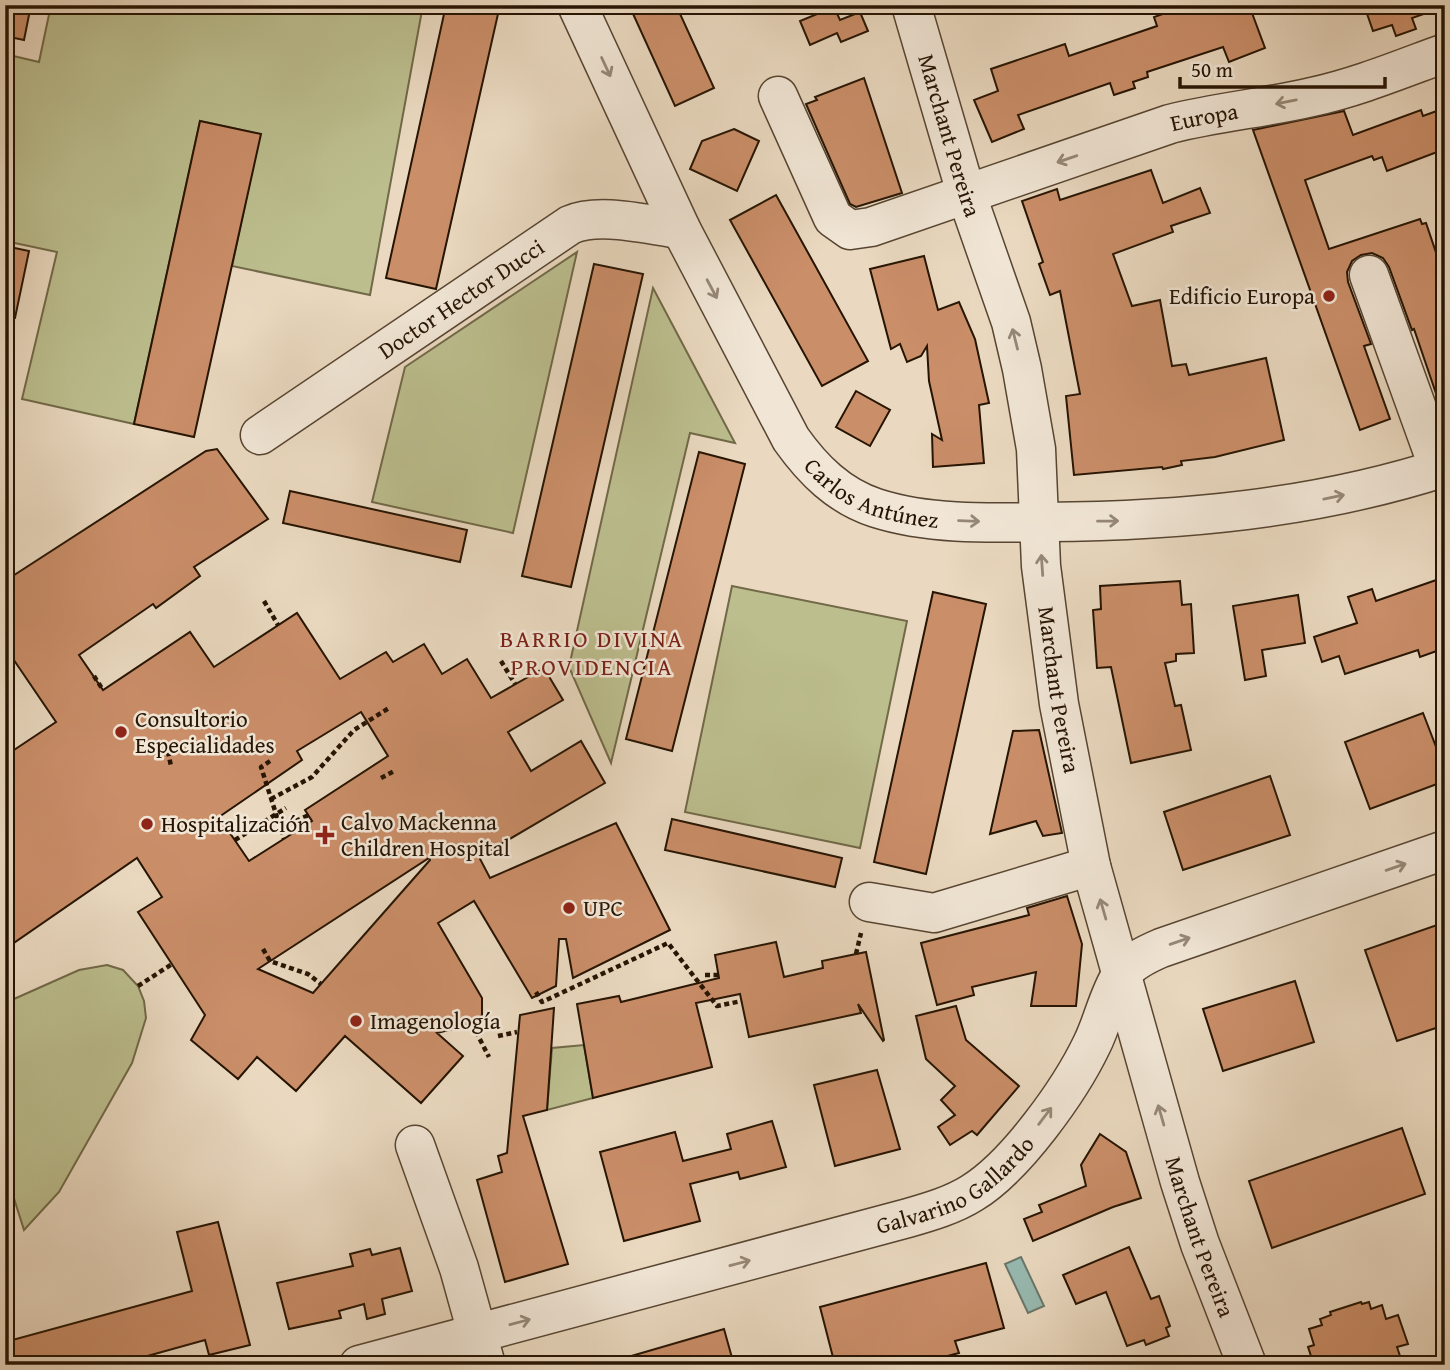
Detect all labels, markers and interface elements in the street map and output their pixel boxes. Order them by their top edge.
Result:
scale bar [1180,46,1385,90]
street label: Marchant Pereira [910,50,990,221]
text: 50 m [1191,54,1233,85]
one-way arrow [599,56,613,77]
street label: Europa [1167,94,1240,139]
one-way arrow [1275,96,1298,110]
one-way arrow [1056,154,1078,166]
street label: Doctor Hector Ducci [371,230,551,366]
one-way arrow [706,278,720,299]
place label: Edificio Europa [1169,279,1315,312]
marker: Edificio Europa [1321,288,1337,304]
one-way arrow [1008,328,1022,351]
street label: Carlos Antúnez [797,450,940,536]
one-way arrow [1322,489,1345,503]
one-way arrow [957,514,980,527]
one-way arrow [1096,515,1119,528]
one-way arrow [1035,553,1048,576]
street label: Marchant Pereira [1030,604,1089,776]
district label: BARRIO DIVINA PROVIDENCIA [500,621,684,684]
place label: Consultorio Especialidades [135,702,275,761]
marker: Consultorio Especialidades [113,724,129,740]
place label: Calvo Mackenna Children Hospital [341,805,510,864]
place label: Hospitalización [161,807,310,840]
marker: Hospitalización [139,816,155,832]
marker: Calvo Mackenna Children Hospital [315,825,335,845]
one-way arrow [1384,860,1406,872]
place label: UPC [583,891,623,924]
one-way arrow [1095,898,1108,920]
marker: UPC [561,900,577,916]
one-way arrow [1169,934,1191,946]
place label: Imagenología [370,1004,501,1037]
marker: Imagenología [348,1013,364,1029]
one-way arrow [1154,1104,1167,1127]
one-way arrow [1038,1107,1053,1126]
street label: Galvarino Gallardo [872,1128,1041,1242]
street label: Marchant Pereira [1158,1152,1244,1322]
one-way arrow [728,1256,751,1269]
one-way arrow [508,1315,531,1328]

